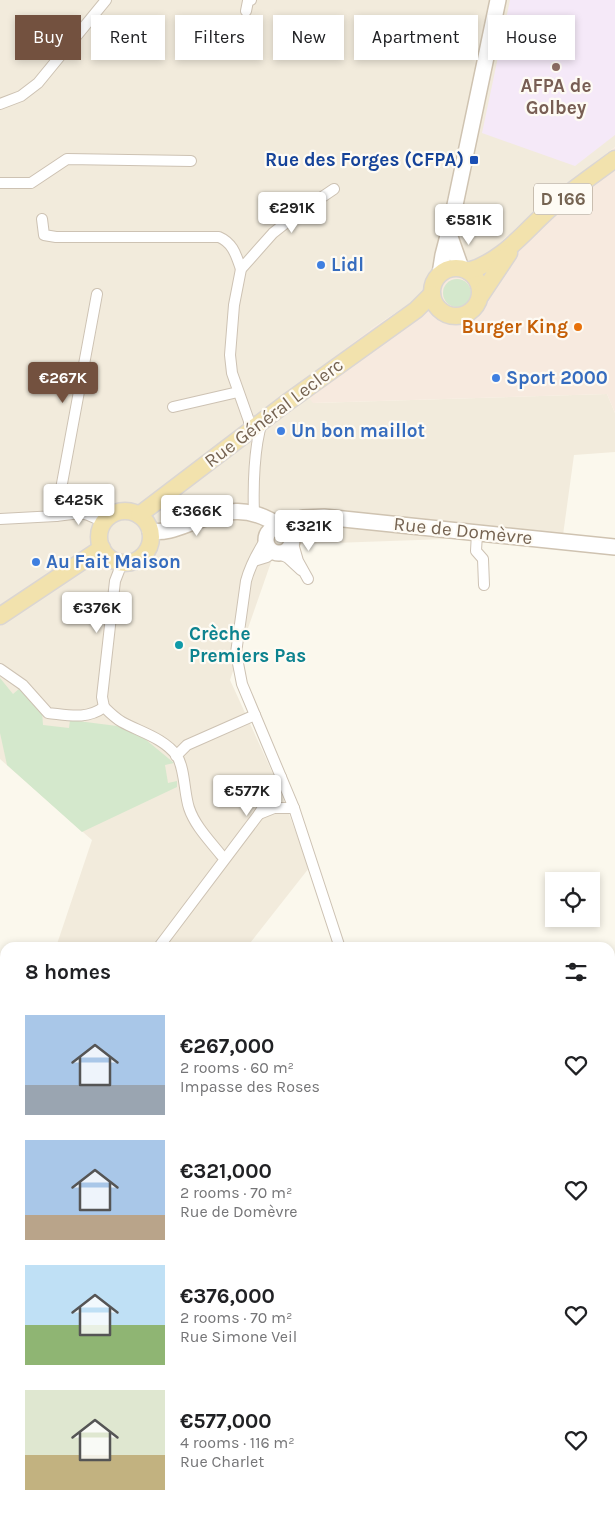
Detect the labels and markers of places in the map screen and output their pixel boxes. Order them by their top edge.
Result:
marker: AFPA de Golbey [550,61,562,73]
place label: AFPA de Golbey [521,75,591,119]
place label: Rue des Forges (CFPA) [265,149,464,171]
marker: Rue des Forges (CFPA) [468,154,480,166]
pin: €291K [257,192,327,234]
pin: €581K [434,204,504,246]
place label: Lidl [331,254,364,276]
marker: Lidl [315,259,327,271]
place label: Burger King [462,316,568,338]
marker: Burger King [572,321,584,333]
pin: €267K [28,362,98,404]
place label: Sport 2000 [506,367,608,389]
marker: Sport 2000 [490,372,502,384]
place label: Un bon maillot [291,420,425,442]
marker: Un bon maillot [275,425,287,437]
pin: €425K [44,484,114,526]
pin: €366K [162,494,232,537]
pin: €321K [274,510,344,552]
place label: Au Fait Maison [46,551,181,573]
marker: Au Fait Maison [30,556,42,568]
pin: €376K [62,592,132,634]
place label: Crèche Premiers Pas [189,623,306,667]
marker: Crèche Premiers Pas [173,639,185,651]
pin: €577K [212,774,282,817]

